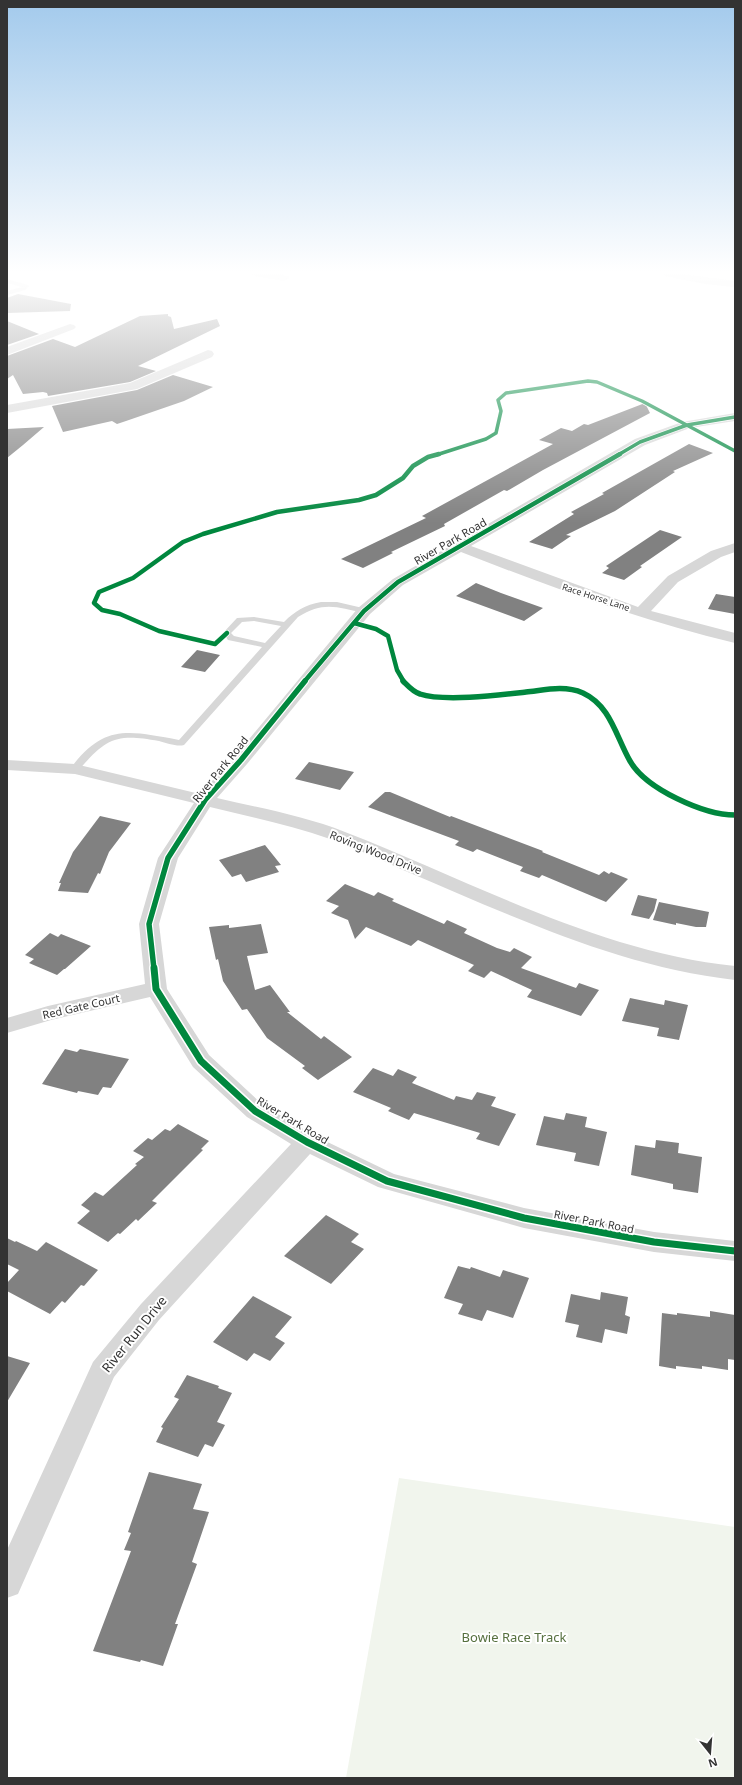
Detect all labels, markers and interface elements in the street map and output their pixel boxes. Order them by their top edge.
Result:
street label: River Park Road [411,514,489,568]
street label: Race Horse Lane [561,580,631,614]
street label: River Park Road [189,733,251,805]
street label: Roving Wood Drive [328,827,424,877]
street label: Red Gate Court [41,990,121,1022]
street label: River Park Road [254,1093,332,1147]
street label: River Park Road [553,1206,635,1236]
street label: River Run Drive [97,1292,171,1376]
park label: Bowie Race Track [462,1628,566,1646]
north arrow [690,1733,730,1773]
text: N [707,1755,720,1772]

